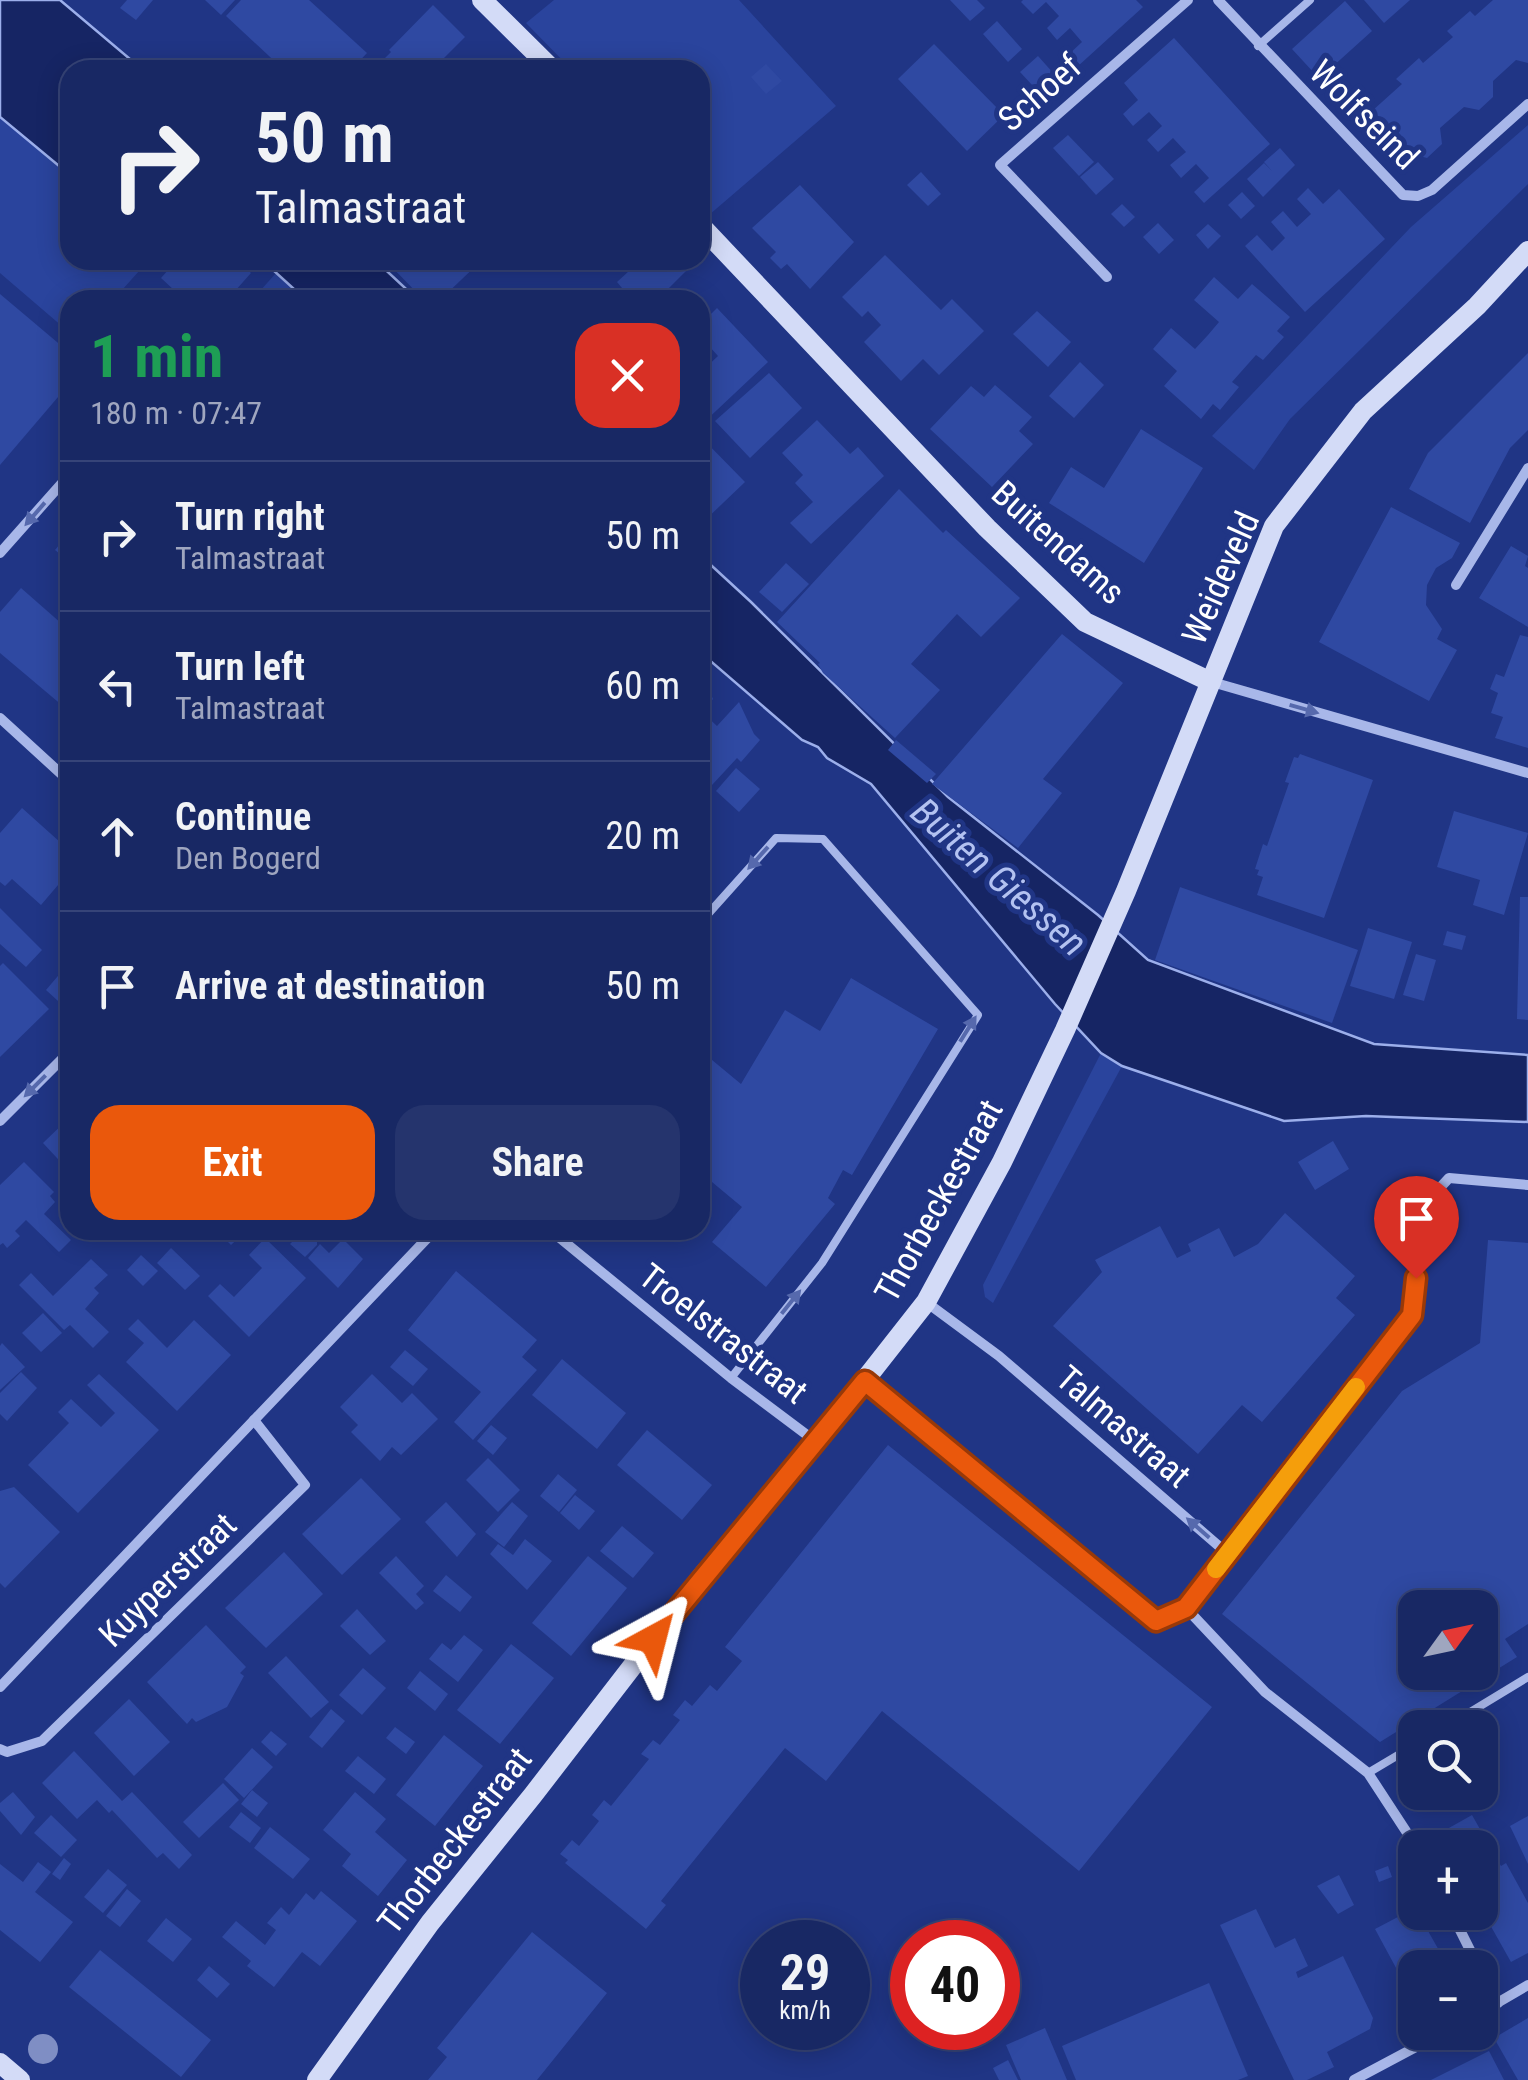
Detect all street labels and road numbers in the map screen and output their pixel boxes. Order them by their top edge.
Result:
street label: Schoef [990,46,1090,140]
street label: Wolfseind [1301,52,1427,178]
street label: Buitendams [983,473,1133,613]
street label: Weideveld [1174,505,1268,651]
street label: Thorbeckestraat [866,1093,1012,1309]
street label: Troelstrastraat [631,1256,815,1412]
street label: Talmastraat [1048,1358,1198,1496]
street label: Kuyperstraat [91,1505,245,1655]
street label: Thorbeckestraat [370,1740,540,1942]

